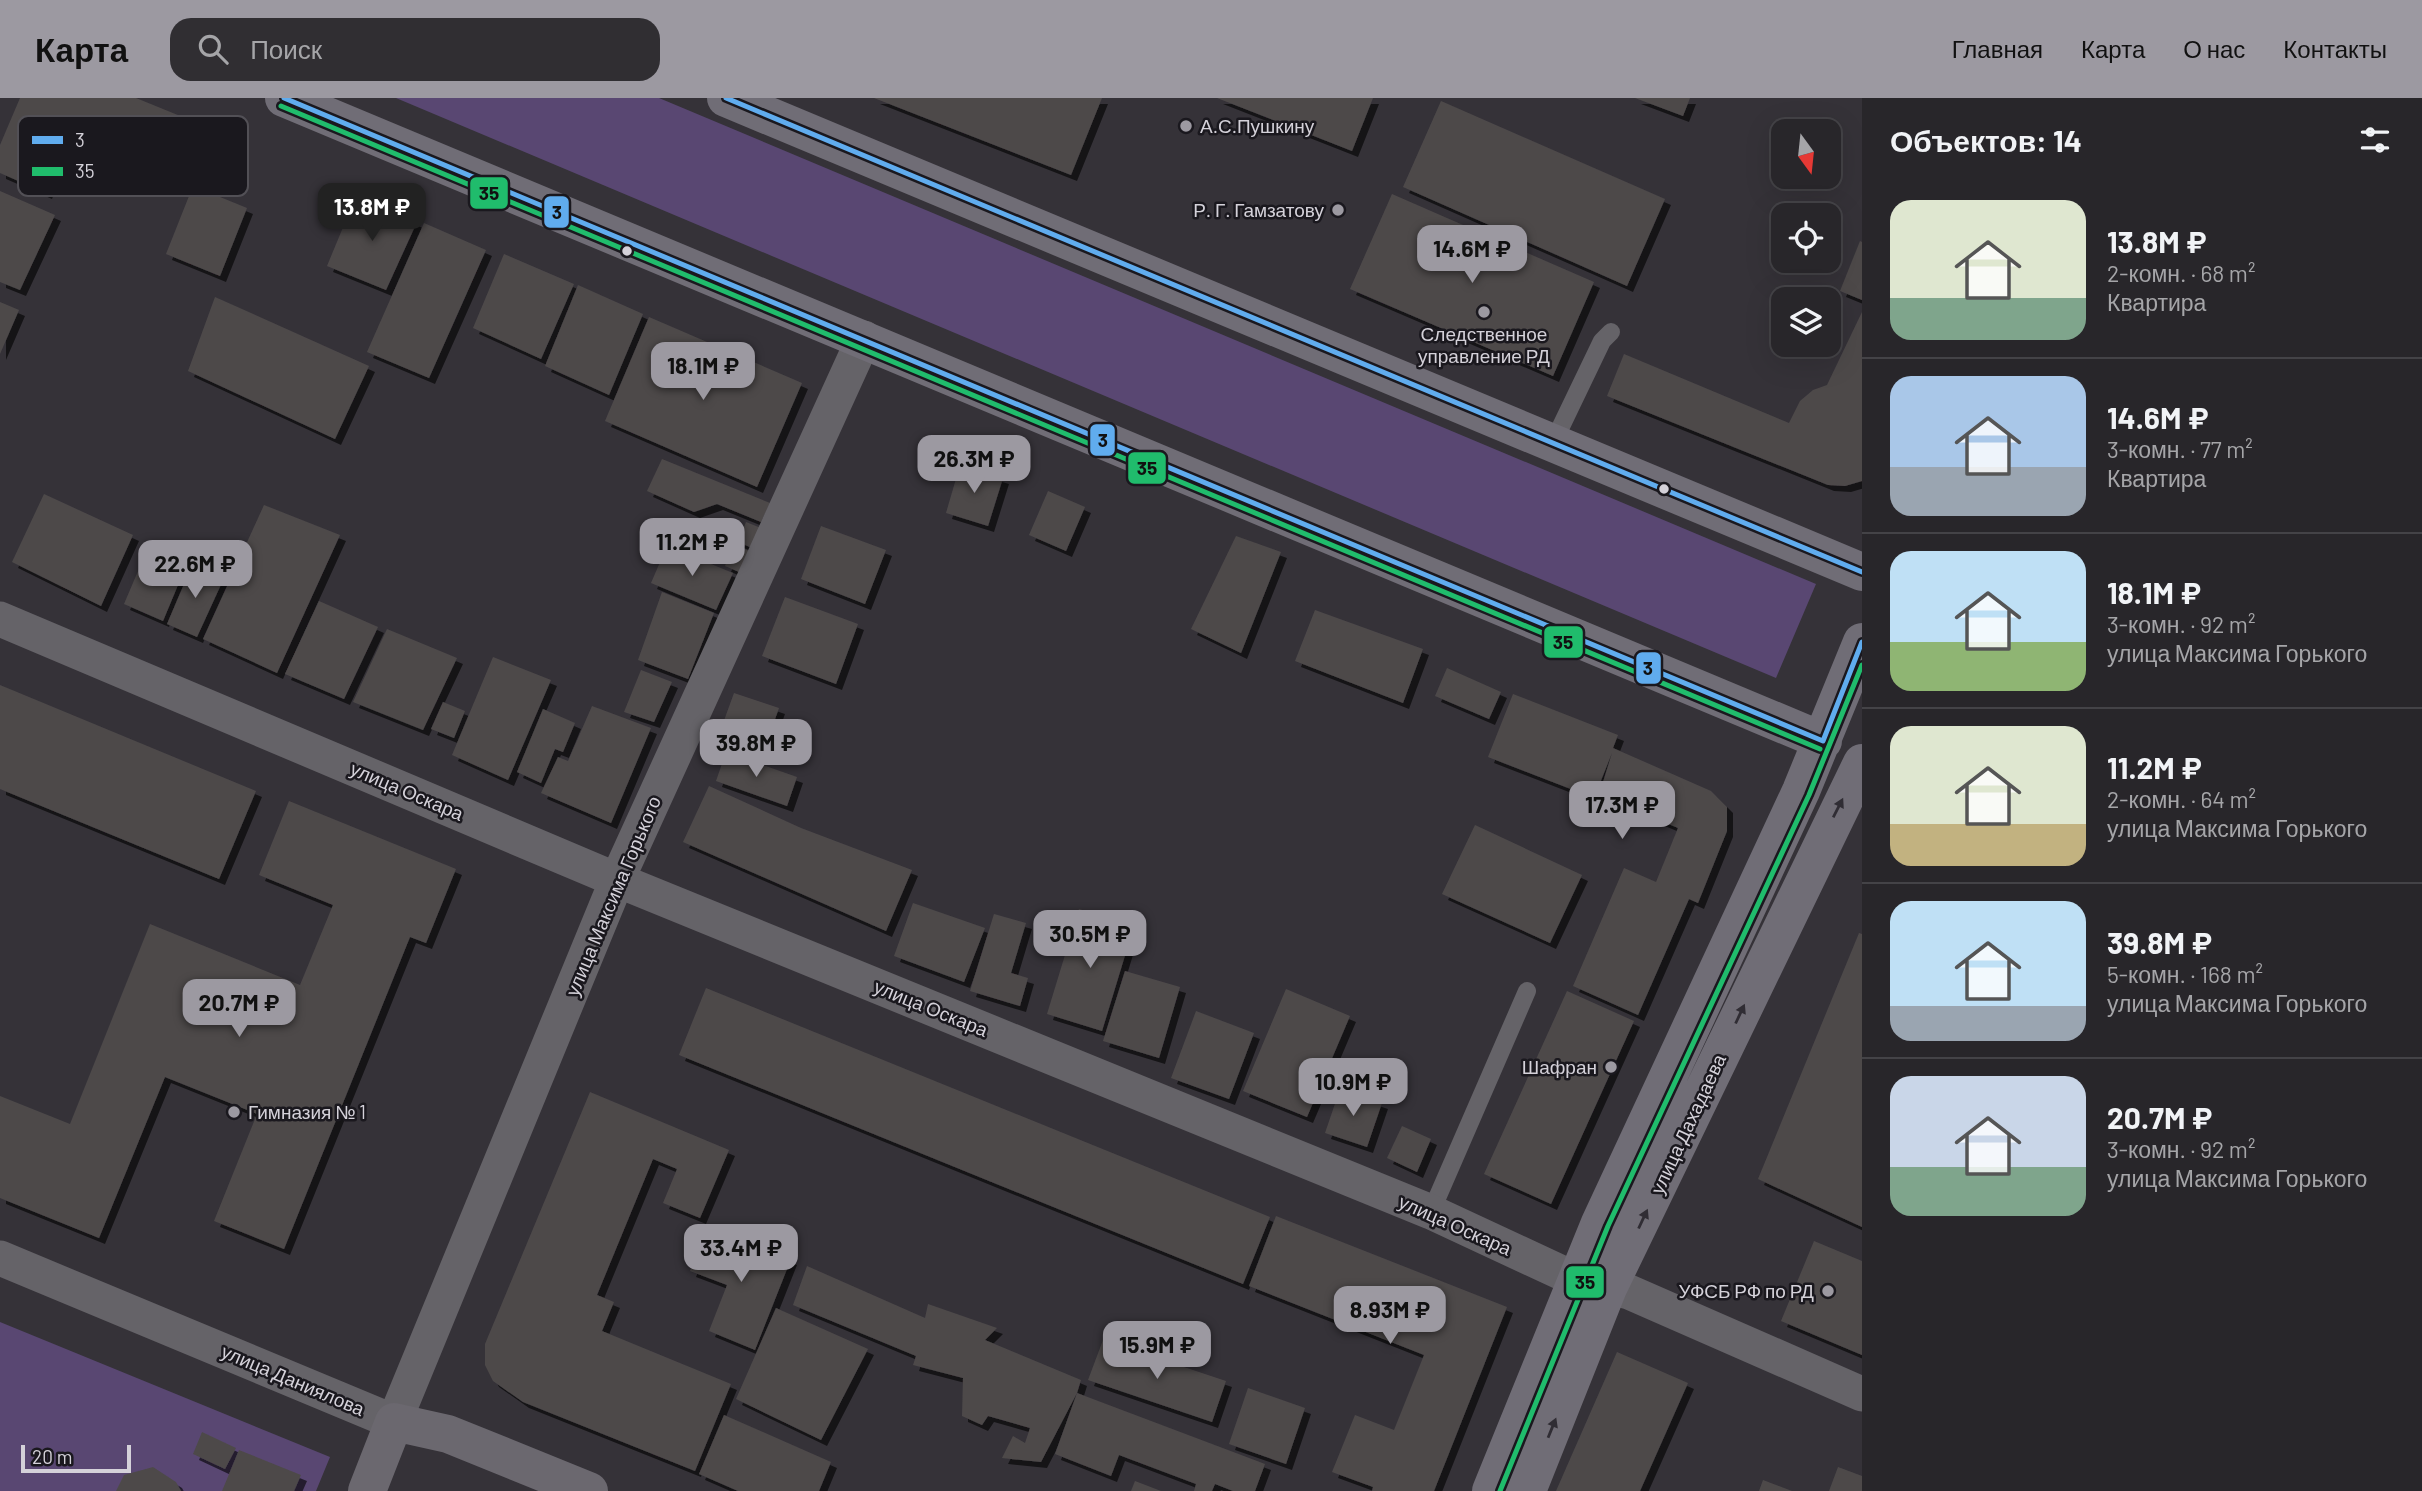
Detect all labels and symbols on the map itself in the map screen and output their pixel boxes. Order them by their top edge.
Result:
place label: А.С.Пушкину [1200,114,1315,137]
legend [18,116,248,196]
marker: А.С.Пушкину [1178,118,1194,134]
north arrow [1771,119,1841,189]
text: 3 [75,128,85,151]
text: 35 [75,159,95,182]
line badge: 35 [469,176,509,210]
text: 35 [479,181,499,204]
pin: 13.8M ₽ [307,184,437,243]
line badge: 3 [543,195,570,229]
place label: Р. Г. Гамзатову [1193,198,1324,221]
text: 3 [552,200,562,223]
marker: Р. Г. Гамзатову [1330,202,1346,218]
pin: 14.6M ₽ [1407,226,1537,285]
unlabelled marker [620,244,634,258]
marker: Следственное управление РД [1476,304,1492,320]
place label: Следственное управление РД [1418,322,1550,367]
pin: 18.1M ₽ [638,342,768,402]
line badge: 3 [1089,423,1116,457]
text: 3 [1098,428,1108,451]
pin: 26.3M ₽ [909,436,1039,495]
line badge: 35 [1127,451,1167,485]
text: 35 [1137,456,1157,479]
unlabelled marker [1657,482,1671,496]
pin: 11.2M ₽ [627,518,757,578]
pin: 22.6M ₽ [130,540,260,600]
line badge: 35 [1543,625,1584,659]
text: 35 [1553,630,1573,653]
line badge: 3 [1635,651,1662,685]
text: 3 [1643,656,1653,679]
pin: 39.8M ₽ [691,720,821,779]
street label: улица Оскара [347,756,468,825]
pin: 17.3M ₽ [1557,782,1687,841]
street label: улица Максима Горького [560,792,665,999]
one-way arrow [1832,798,1843,818]
pin: 30.5M ₽ [1025,910,1155,970]
street label: улица Оскара [871,974,992,1041]
pin: 20.7M ₽ [174,979,304,1039]
one-way arrow [1734,1004,1746,1024]
street label: улица Дахадаева [1645,1050,1730,1198]
place label: Шафран [1522,1055,1597,1078]
pin: 10.9M ₽ [1288,1058,1418,1118]
marker: Шафран [1603,1059,1619,1075]
place label: Гимназия № 1 [248,1100,366,1123]
marker: Гимназия № 1 [226,1104,242,1120]
street label: улица Оскара [1395,1189,1515,1260]
one-way arrow [1637,1209,1648,1229]
pin: 33.4M ₽ [676,1224,806,1284]
line badge: 35 [1565,1265,1605,1299]
text: 35 [1575,1270,1595,1293]
place label: УФСБ РФ по РД [1678,1279,1814,1302]
marker: УФСБ РФ по РД [1820,1283,1836,1299]
pin: 8.93M ₽ [1325,1286,1455,1346]
pin: 15.9M ₽ [1092,1322,1222,1381]
street label: улица Даниялова [218,1339,369,1420]
one-way arrow [1547,1417,1558,1438]
scale bar [21,1442,131,1474]

